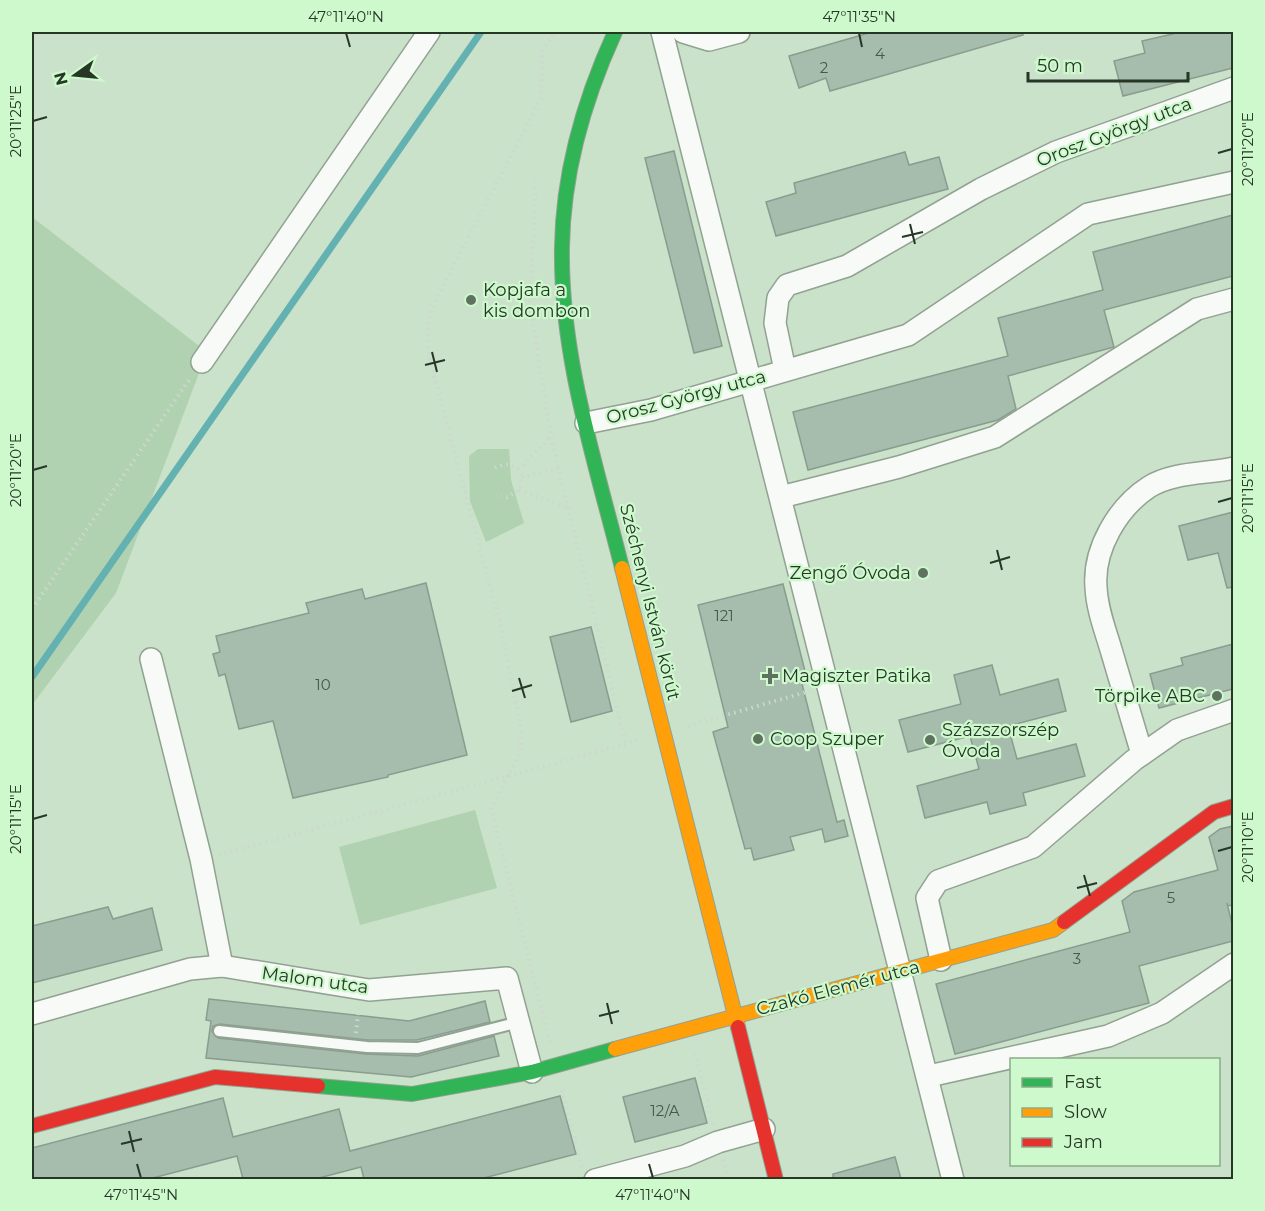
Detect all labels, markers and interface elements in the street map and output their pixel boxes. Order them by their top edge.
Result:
text: 47°11'40"N [308,7,384,26]
text: 47°11'35"N [822,7,896,26]
house number: 4 [875,44,885,63]
north arrow [45,45,105,105]
scale bar [1028,45,1188,83]
text: 50 m [1037,55,1083,77]
house number: 2 [820,58,828,77]
text: N [50,70,72,87]
text: 20°11'25"E [6,85,25,157]
street label: Orosz György utca [1033,92,1195,172]
text: 20°11'20"E [1238,112,1257,186]
place label: Kopjafa a kis dombon [483,279,590,322]
marker: Kopjafa a kis dombon [464,293,478,307]
street label: Orosz György utca [604,365,768,429]
text: 20°11'20"E [6,433,25,507]
text: 20°11'15"E [1238,463,1257,533]
street label: Széchenyi István körút [615,501,685,703]
place label: Zengő Óvoda [789,562,911,584]
marker: Zengő Óvoda [916,566,930,580]
house number: 121 [714,606,734,625]
place label: Magiszter Patika [782,665,931,687]
marker: Magiszter Patika [763,669,777,683]
house number: 10 [315,675,331,694]
place label: Törpike ABC [1095,685,1205,707]
marker: Törpike ABC [1210,689,1224,703]
place label: Százszorszép Óvoda [942,719,1059,762]
place label: Coop Szuper [770,728,885,750]
marker: Coop Szuper [751,732,765,746]
marker: Százszorszép Óvoda [923,733,937,747]
text: 20°11'15"E [6,784,25,854]
text: 20°11'10"E [1238,811,1257,883]
house number: 5 [1167,888,1175,907]
house number: 3 [1073,949,1081,968]
street label: Czakó Elemér utca [754,956,922,1020]
street label: Malom utca [260,962,370,998]
legend [1010,1058,1220,1166]
text: Fast [1064,1071,1102,1093]
house number: 12/A [650,1101,680,1120]
text: Slow [1064,1101,1107,1123]
text: Jam [1063,1131,1103,1153]
text: 47°11'45"N [104,1185,178,1204]
text: 47°11'40"N [615,1185,691,1204]

